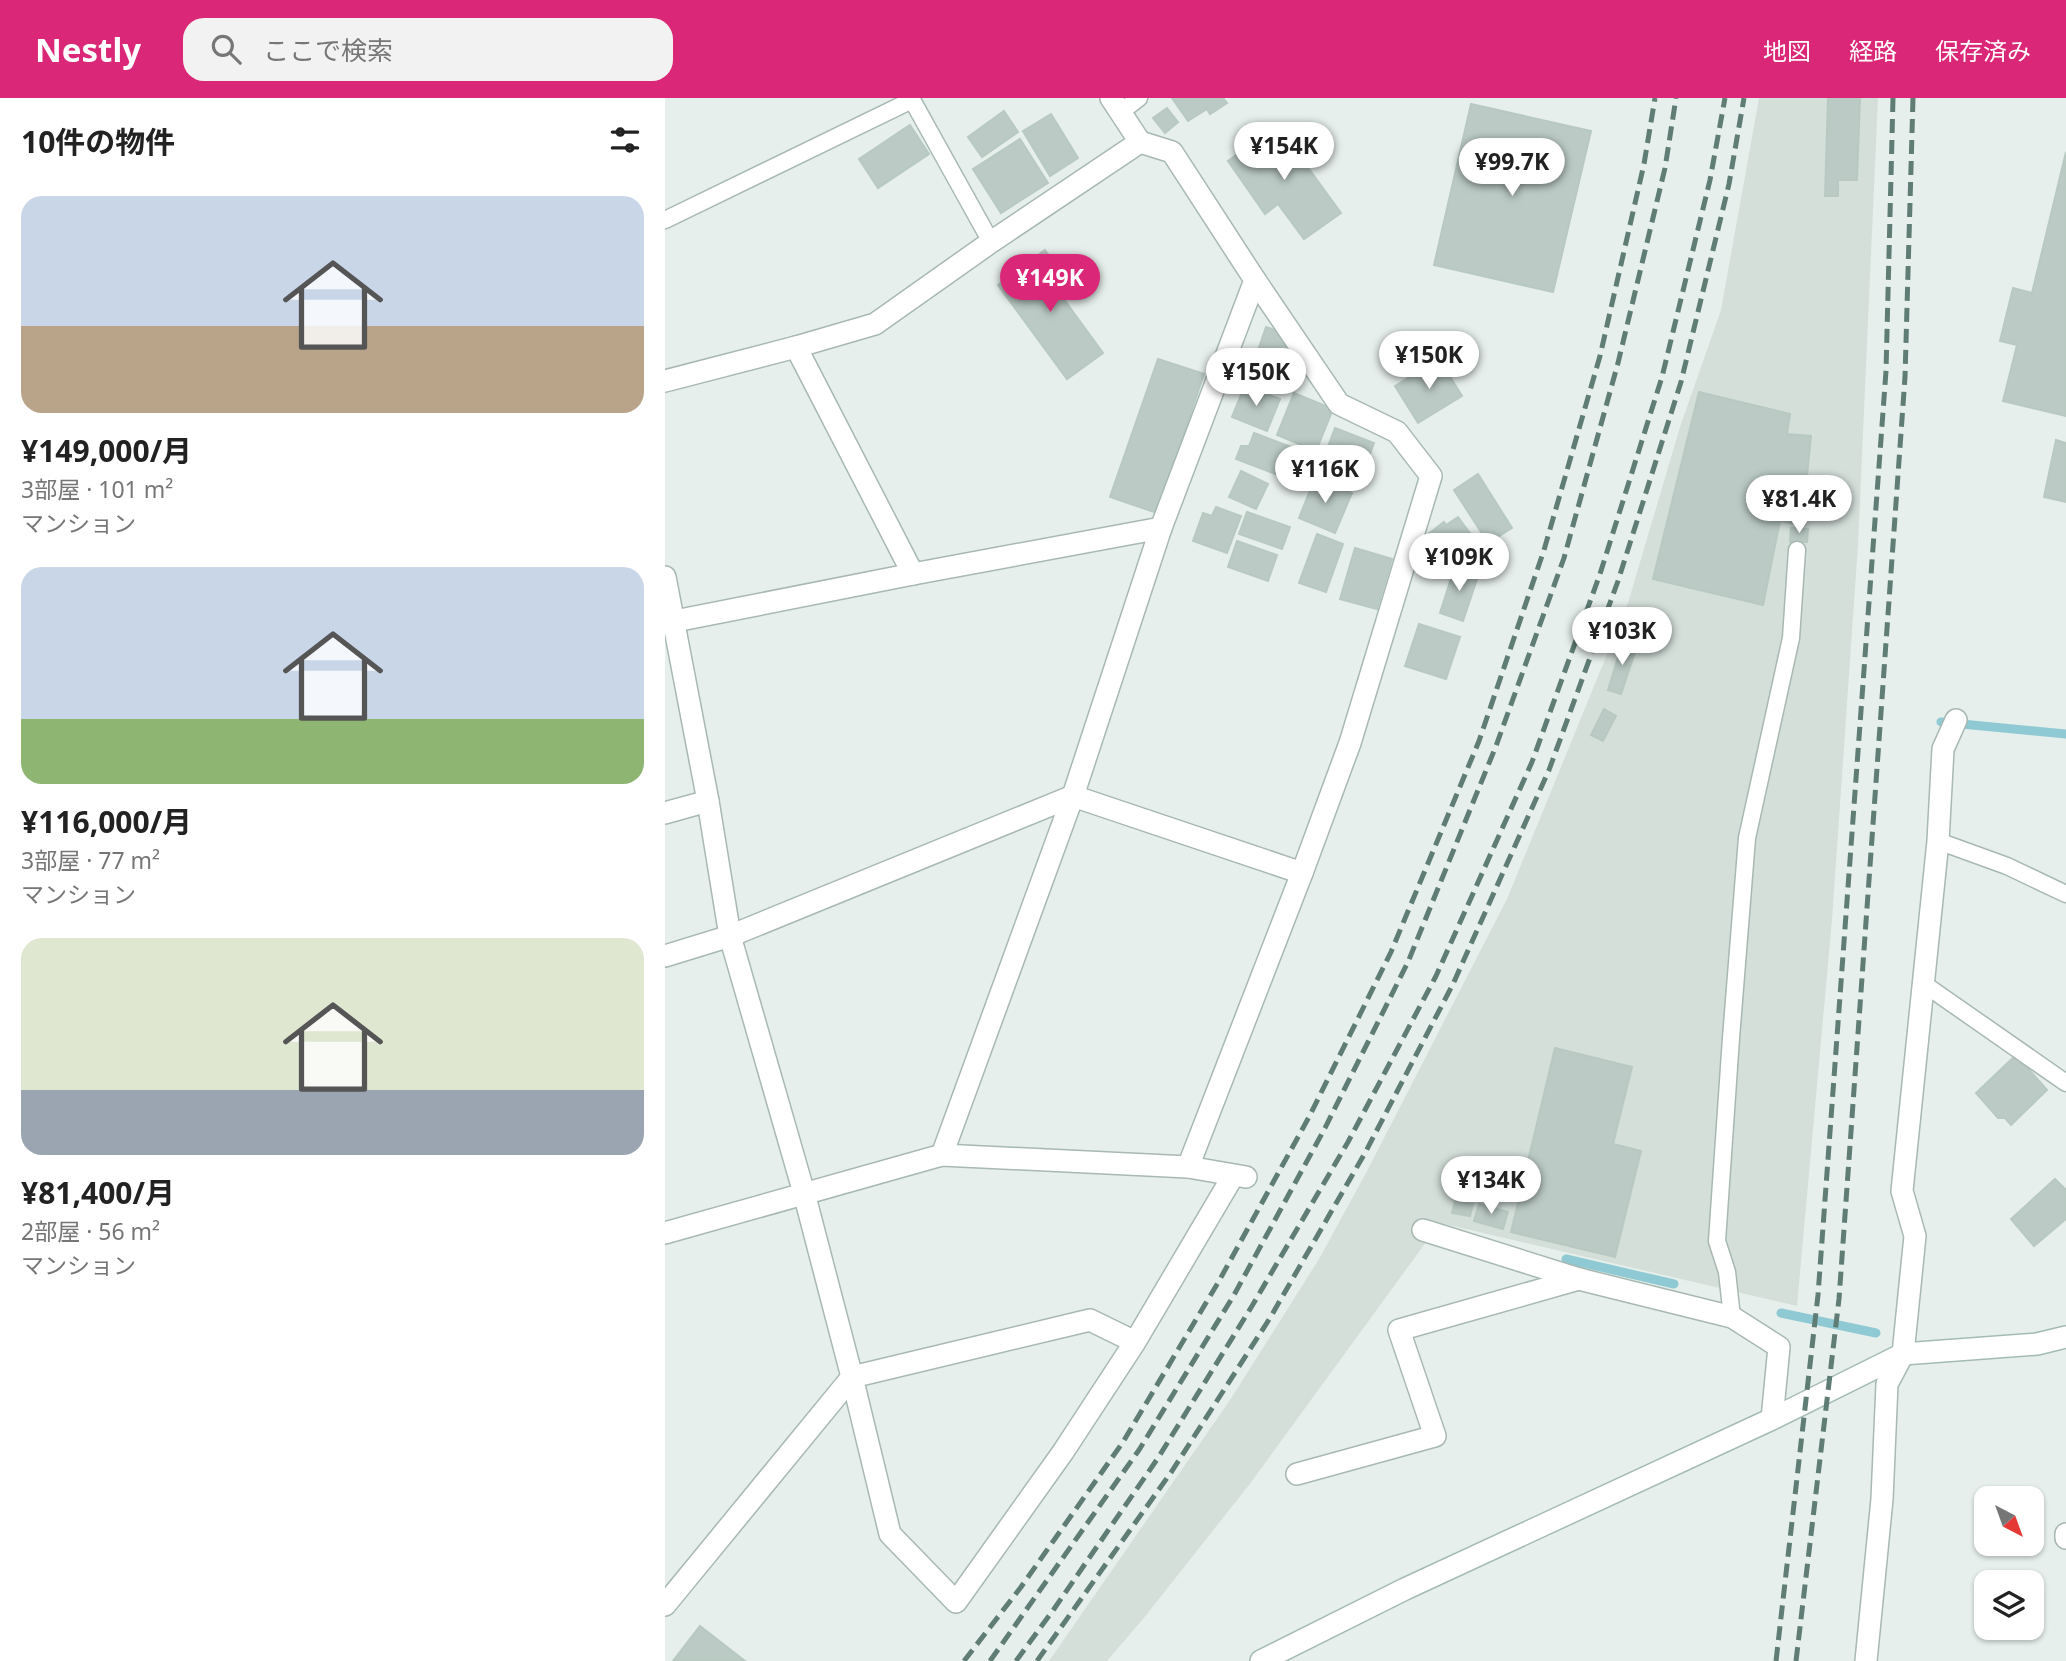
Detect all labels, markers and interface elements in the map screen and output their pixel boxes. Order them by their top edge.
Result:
search box [183,18,673,81]
text: Nestly [35,27,141,72]
icon: search [207,30,245,68]
text: ここで検索 [263,32,393,68]
text: 地図 [1763,34,1811,67]
text: 経路 [1849,34,1897,67]
text: 保存済み [1935,34,2031,67]
text: 10件の物件 [21,121,175,162]
icon: filters [606,121,644,159]
pin: ¥154K [1235,122,1333,182]
text: ¥154K [1250,129,1318,161]
pin: ¥99.7K [1455,139,1569,198]
text: ¥99.7K [1475,145,1549,177]
icon: home [270,242,396,368]
pin: ¥149K [1001,254,1099,314]
text: ¥149K [1016,261,1084,293]
pin: ¥150K [1380,331,1478,391]
text: ¥150K [1395,338,1463,370]
pin: ¥150K [1207,348,1305,408]
text: ¥150K [1222,355,1290,387]
text: ¥149,000/月 [21,430,192,471]
pin: ¥116K [1276,446,1374,505]
text: ¥116K [1291,452,1359,484]
text: 3部屋 · 101 m² [21,473,173,505]
pin: ¥81.4K [1742,476,1856,535]
text: ¥81.4K [1762,482,1836,514]
text: マンション [21,507,136,539]
pin: ¥109K [1410,533,1508,593]
text: ¥109K [1425,540,1493,572]
pin: ¥103K [1573,608,1671,667]
icon: home [270,613,396,739]
text: ¥103K [1588,614,1656,646]
text: ¥116,000/月 [21,801,192,842]
text: 3部屋 · 77 m² [21,844,160,876]
text: マンション [21,878,136,910]
icon: home [270,984,396,1110]
pin: ¥134K [1442,1156,1540,1216]
text: ¥134K [1457,1163,1525,1195]
text: ¥81,400/月 [21,1172,175,1213]
text: 2部屋 · 56 m² [21,1215,160,1247]
text: マンション [21,1249,136,1281]
north arrow [1974,1486,2044,1556]
map controls [1974,1486,2044,1640]
button: layers [1974,1570,2044,1640]

